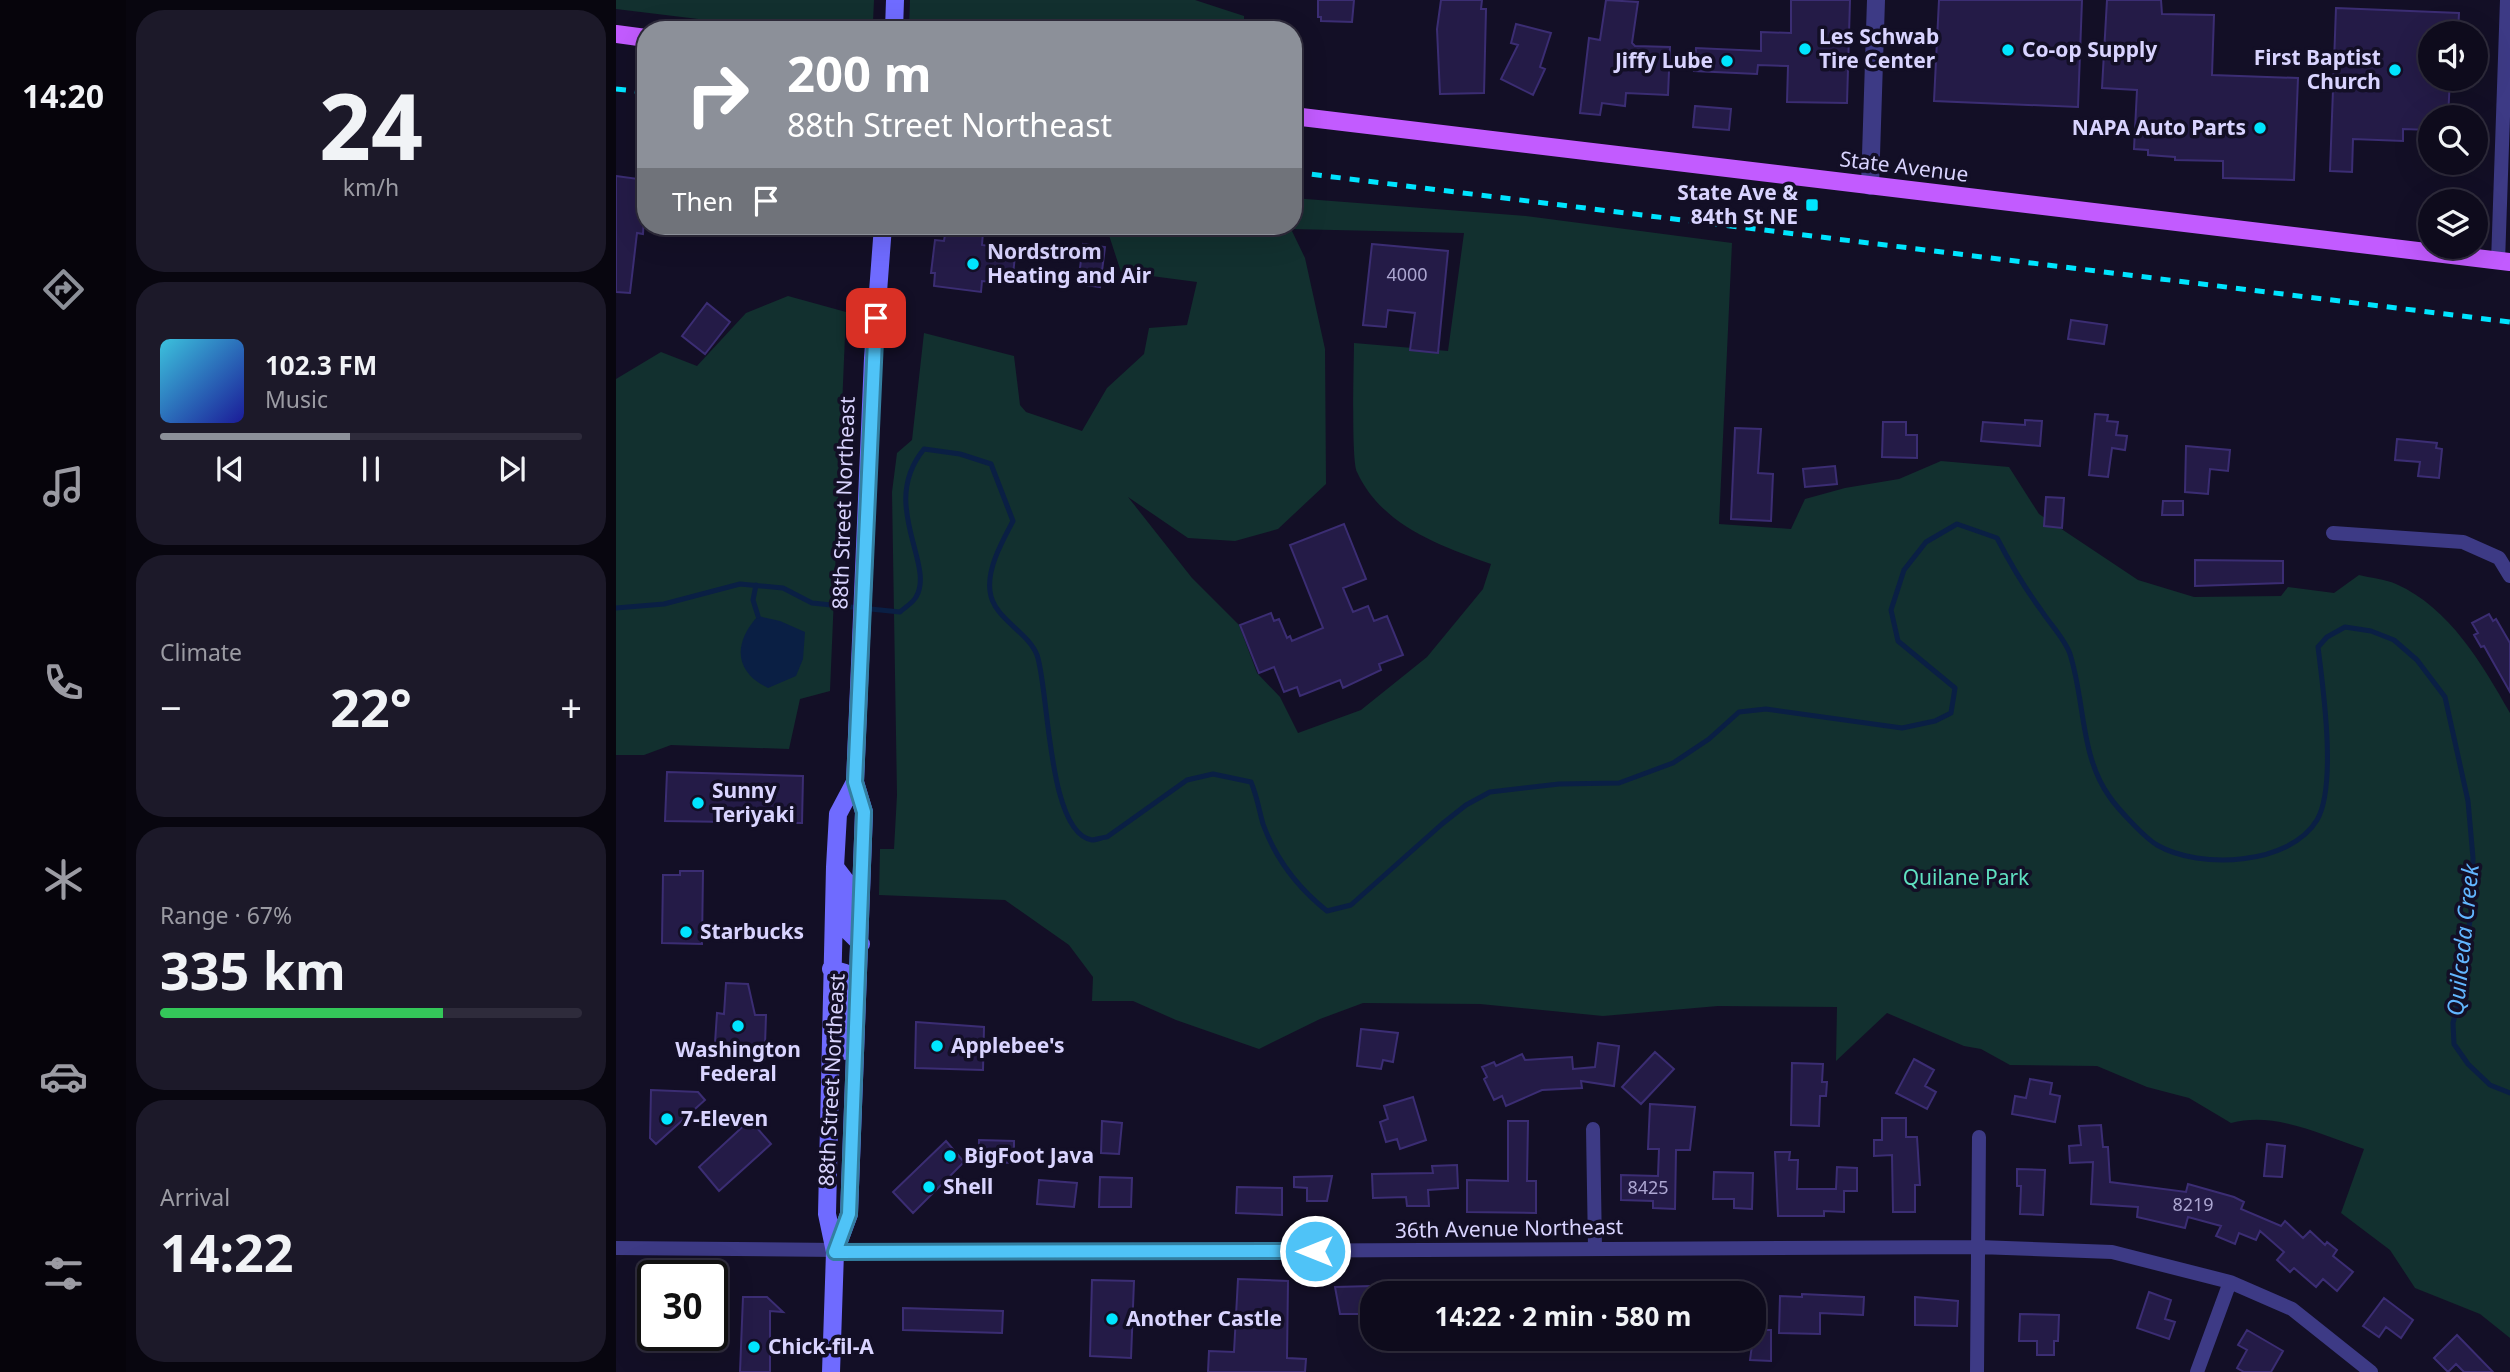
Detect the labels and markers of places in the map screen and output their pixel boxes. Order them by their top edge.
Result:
place label: Les Schwab Tire Center [1819,22,1939,74]
place label: Co-op Supply [2022,35,2157,63]
marker: Les Schwab Tire Center [1797,41,1813,57]
marker: Co-op Supply [2000,42,2016,58]
place label: First Baptist Church [2254,43,2381,95]
place label: Jiffy Lube [1613,46,1713,74]
marker: Jiffy Lube [1719,53,1735,69]
marker: First Baptist Church [2387,62,2403,78]
place label: NAPA Auto Parts [2072,113,2246,141]
marker: NAPA Auto Parts [2252,120,2268,136]
place label: State Ave & 84th St NE [1677,178,1798,230]
marker: State Ave & 84th St NE [1804,197,1820,213]
place label: Nordstrom Heating and Air [987,237,1152,289]
marker: Nordstrom Heating and Air [965,256,981,272]
pin [846,288,906,348]
place label: Sunny Teriyaki [712,776,795,828]
marker: Sunny Teriyaki [690,795,706,811]
place label: Starbucks [700,917,804,945]
marker: Starbucks [678,924,694,940]
marker: Washington Federal [730,1018,746,1034]
place label: Applebee's [951,1031,1065,1059]
place label: Washington Federal [675,1035,801,1087]
marker: Applebee's [929,1038,945,1054]
place label: 7-Eleven [681,1104,768,1132]
marker: 7-Eleven [659,1111,675,1127]
place label: BigFoot Java [964,1141,1094,1169]
marker: BigFoot Java [942,1148,958,1164]
place label: Shell [943,1172,993,1200]
marker: Shell [921,1179,937,1195]
place label: Another Castle [1126,1304,1282,1332]
marker: Another Castle [1104,1311,1120,1327]
place label: Chick-fil-A [768,1332,874,1360]
marker: Chick-fil-A [746,1339,762,1355]

